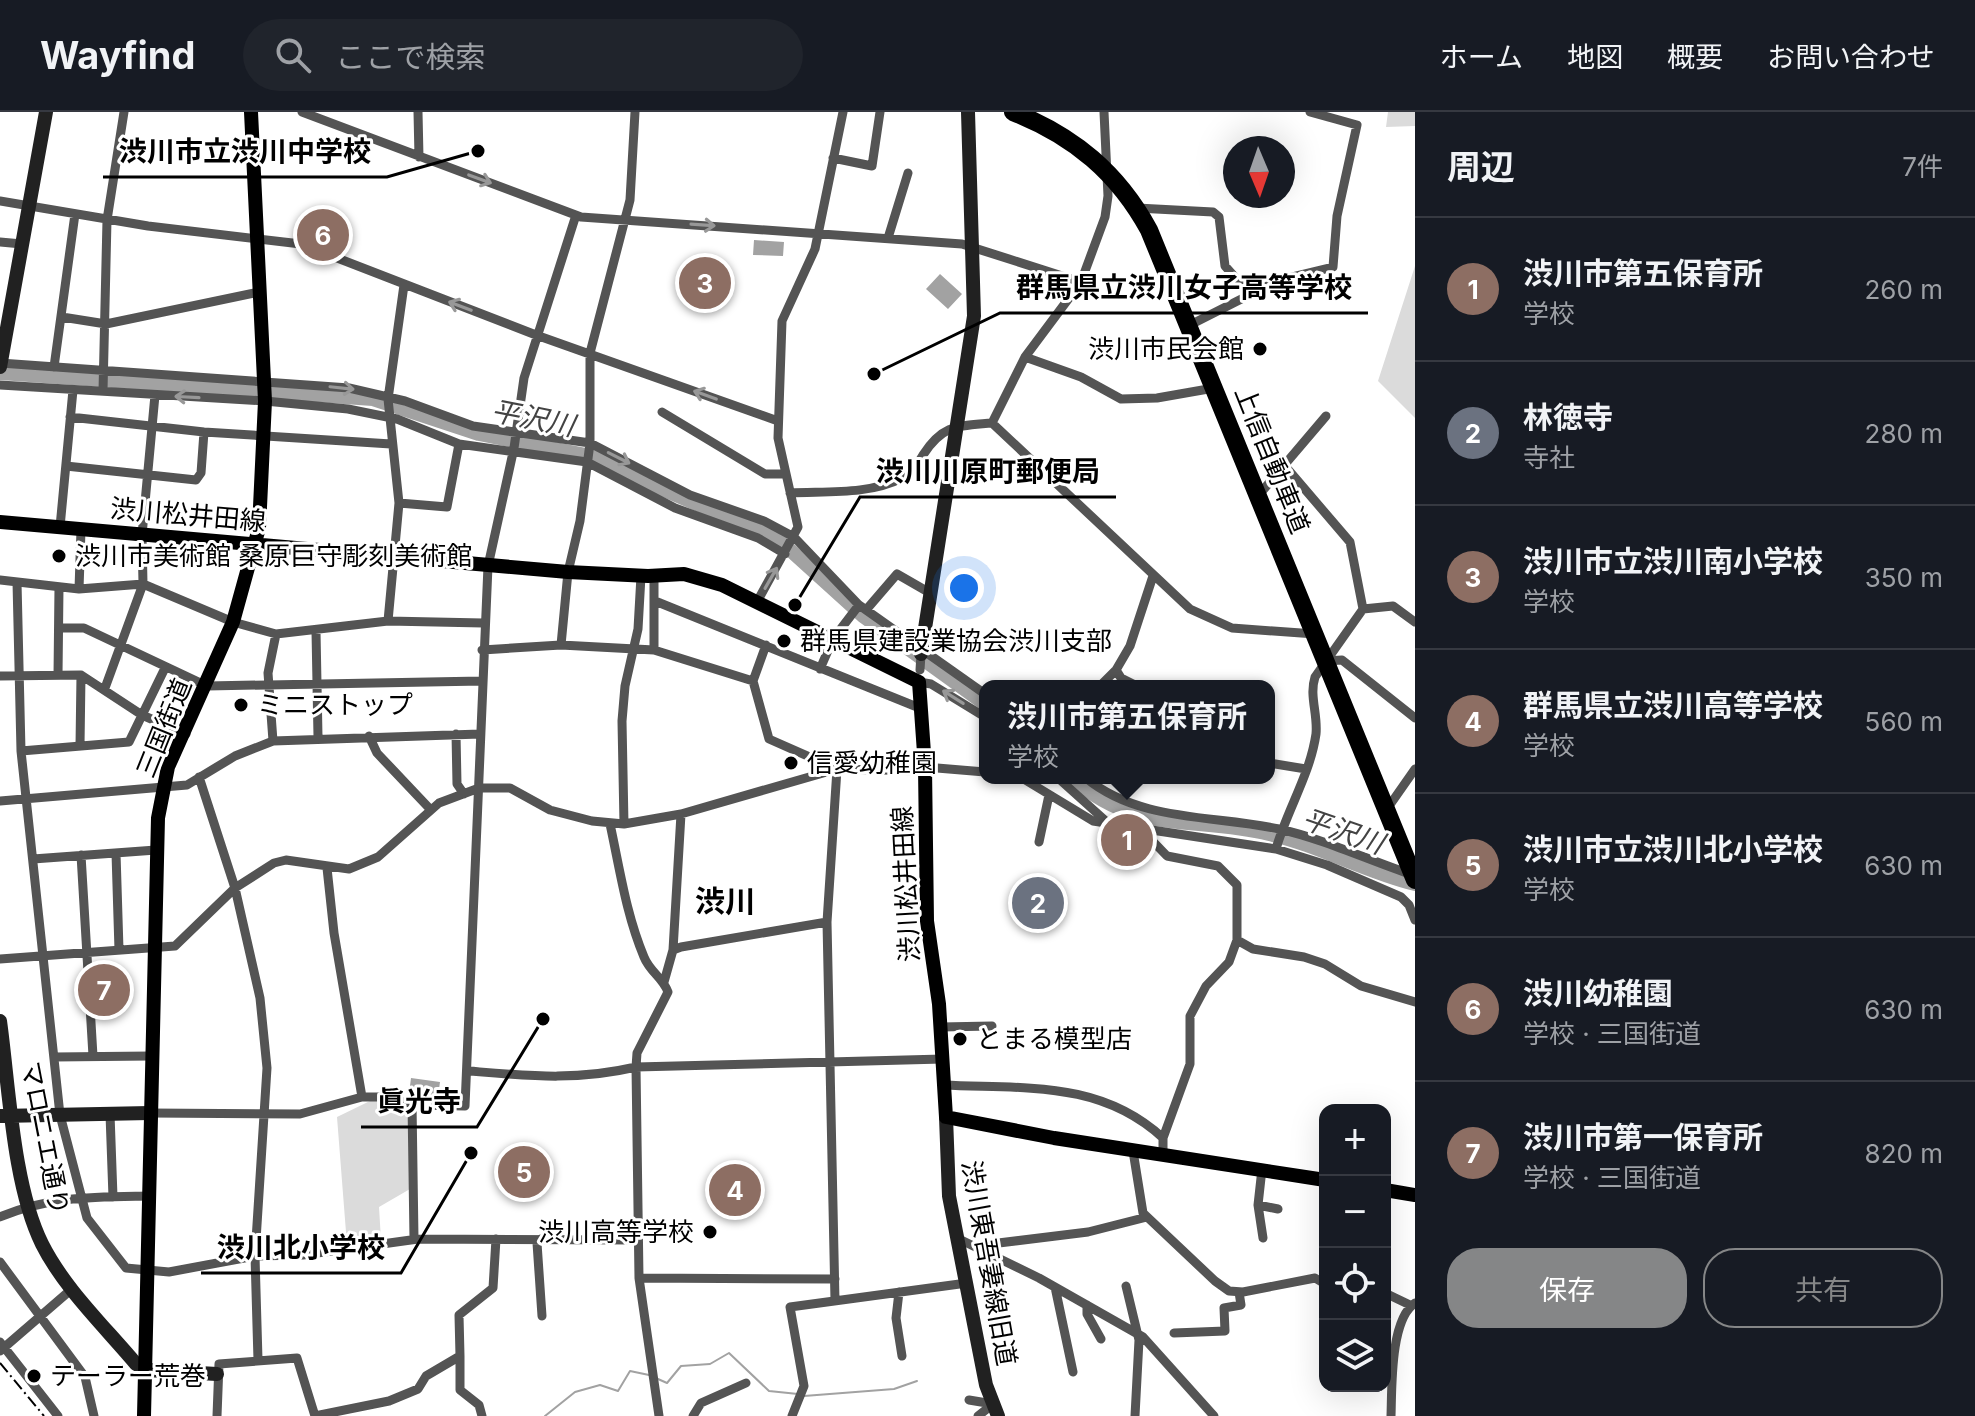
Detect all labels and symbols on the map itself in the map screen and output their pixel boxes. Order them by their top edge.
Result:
callout: 渋川市立渋川中学校 [103,125,387,177]
text: 渋川市立渋川中学校 [119,134,371,168]
north arrow [1223,136,1295,208]
one-way arrow [467,173,492,187]
pin: 6 [297,205,349,265]
one-way arrow [689,218,716,233]
pin: 3 [679,253,731,313]
callout: 群馬県立渋川女子高等学校 [1000,261,1368,313]
text: 群馬県立渋川女子高等学校 [1016,270,1352,304]
one-way arrow [448,298,473,312]
place label: 渋川市民会館 [1088,333,1244,364]
marker: 渋川市民会館 [1251,340,1269,358]
one-way arrow [328,381,354,396]
street label: 上信自動車道 [1229,382,1316,538]
one-way arrow [693,387,717,401]
one-way arrow [174,389,201,404]
water label: 平沢川 [489,393,580,443]
callout: 渋川川原町郵便局 [860,445,1116,497]
one-way arrow [606,451,630,466]
text: 渋川川原町郵便局 [876,454,1100,488]
street label: 渋川松井田線 [109,492,267,537]
place label: 渋川市美術館 桑原巨守彫刻美術館 [75,540,472,571]
marker: 渋川市美術館 桑原巨守彫刻美術館 [50,547,68,565]
one-way arrow [763,567,779,590]
your location [944,568,984,608]
place label: 群馬県建設業協会渋川支部 [800,625,1112,656]
marker: 群馬県建設業協会渋川支部 [775,632,793,650]
street label: 三国街道 [130,674,197,782]
place label: ミニストップ [257,689,413,720]
one-way arrow [942,689,965,705]
marker: ミニストップ [232,696,250,714]
place label: 信愛幼稚園 [807,747,937,778]
marker: 信愛幼稚園 [782,754,800,772]
water label: 平沢川 [1298,801,1391,862]
street label: 渋川松井田線 [886,805,925,963]
pin: 1 [1101,810,1153,870]
pin: 2 [1012,873,1064,933]
district label: 渋川 [695,883,755,919]
pin: 7 [78,960,130,1020]
place label: とまる模型店 [976,1023,1132,1054]
marker: とまる模型店 [951,1030,969,1048]
street label: マロニエ通り [15,1058,76,1217]
callout: 眞光寺 [361,1075,477,1127]
text: 眞光寺 [377,1084,461,1118]
pin: 5 [498,1142,550,1202]
street label: 渋川東吾妻線旧道 [956,1158,1023,1368]
pin: 4 [709,1160,761,1220]
place label: 渋川高等学校 [538,1216,694,1247]
callout: 渋川北小学校 [201,1221,401,1273]
marker: 渋川高等学校 [701,1223,719,1241]
text: 渋川北小学校 [217,1230,385,1264]
place label: テーラー荒巻 [50,1360,206,1391]
marker: テーラー荒巻 [25,1367,43,1385]

